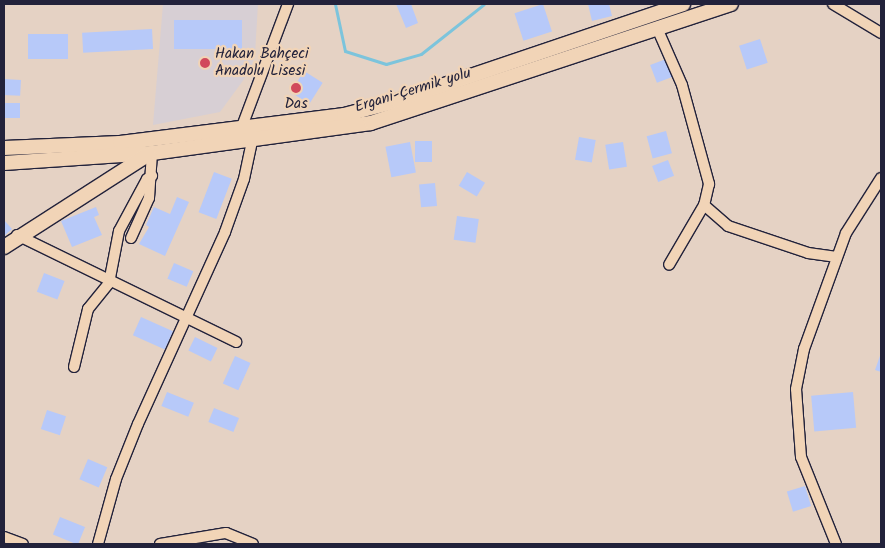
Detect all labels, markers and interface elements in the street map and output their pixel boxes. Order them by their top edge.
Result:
place label: Hakan Bahçeci Anadolu Lisesi [215,45,308,80]
marker: Hakan Bahçeci Anadolu Lisesi [199,57,211,69]
street label: Ergani-Çermik yolu [353,65,473,117]
marker: Das [290,82,302,94]
place label: Das [284,96,308,114]

